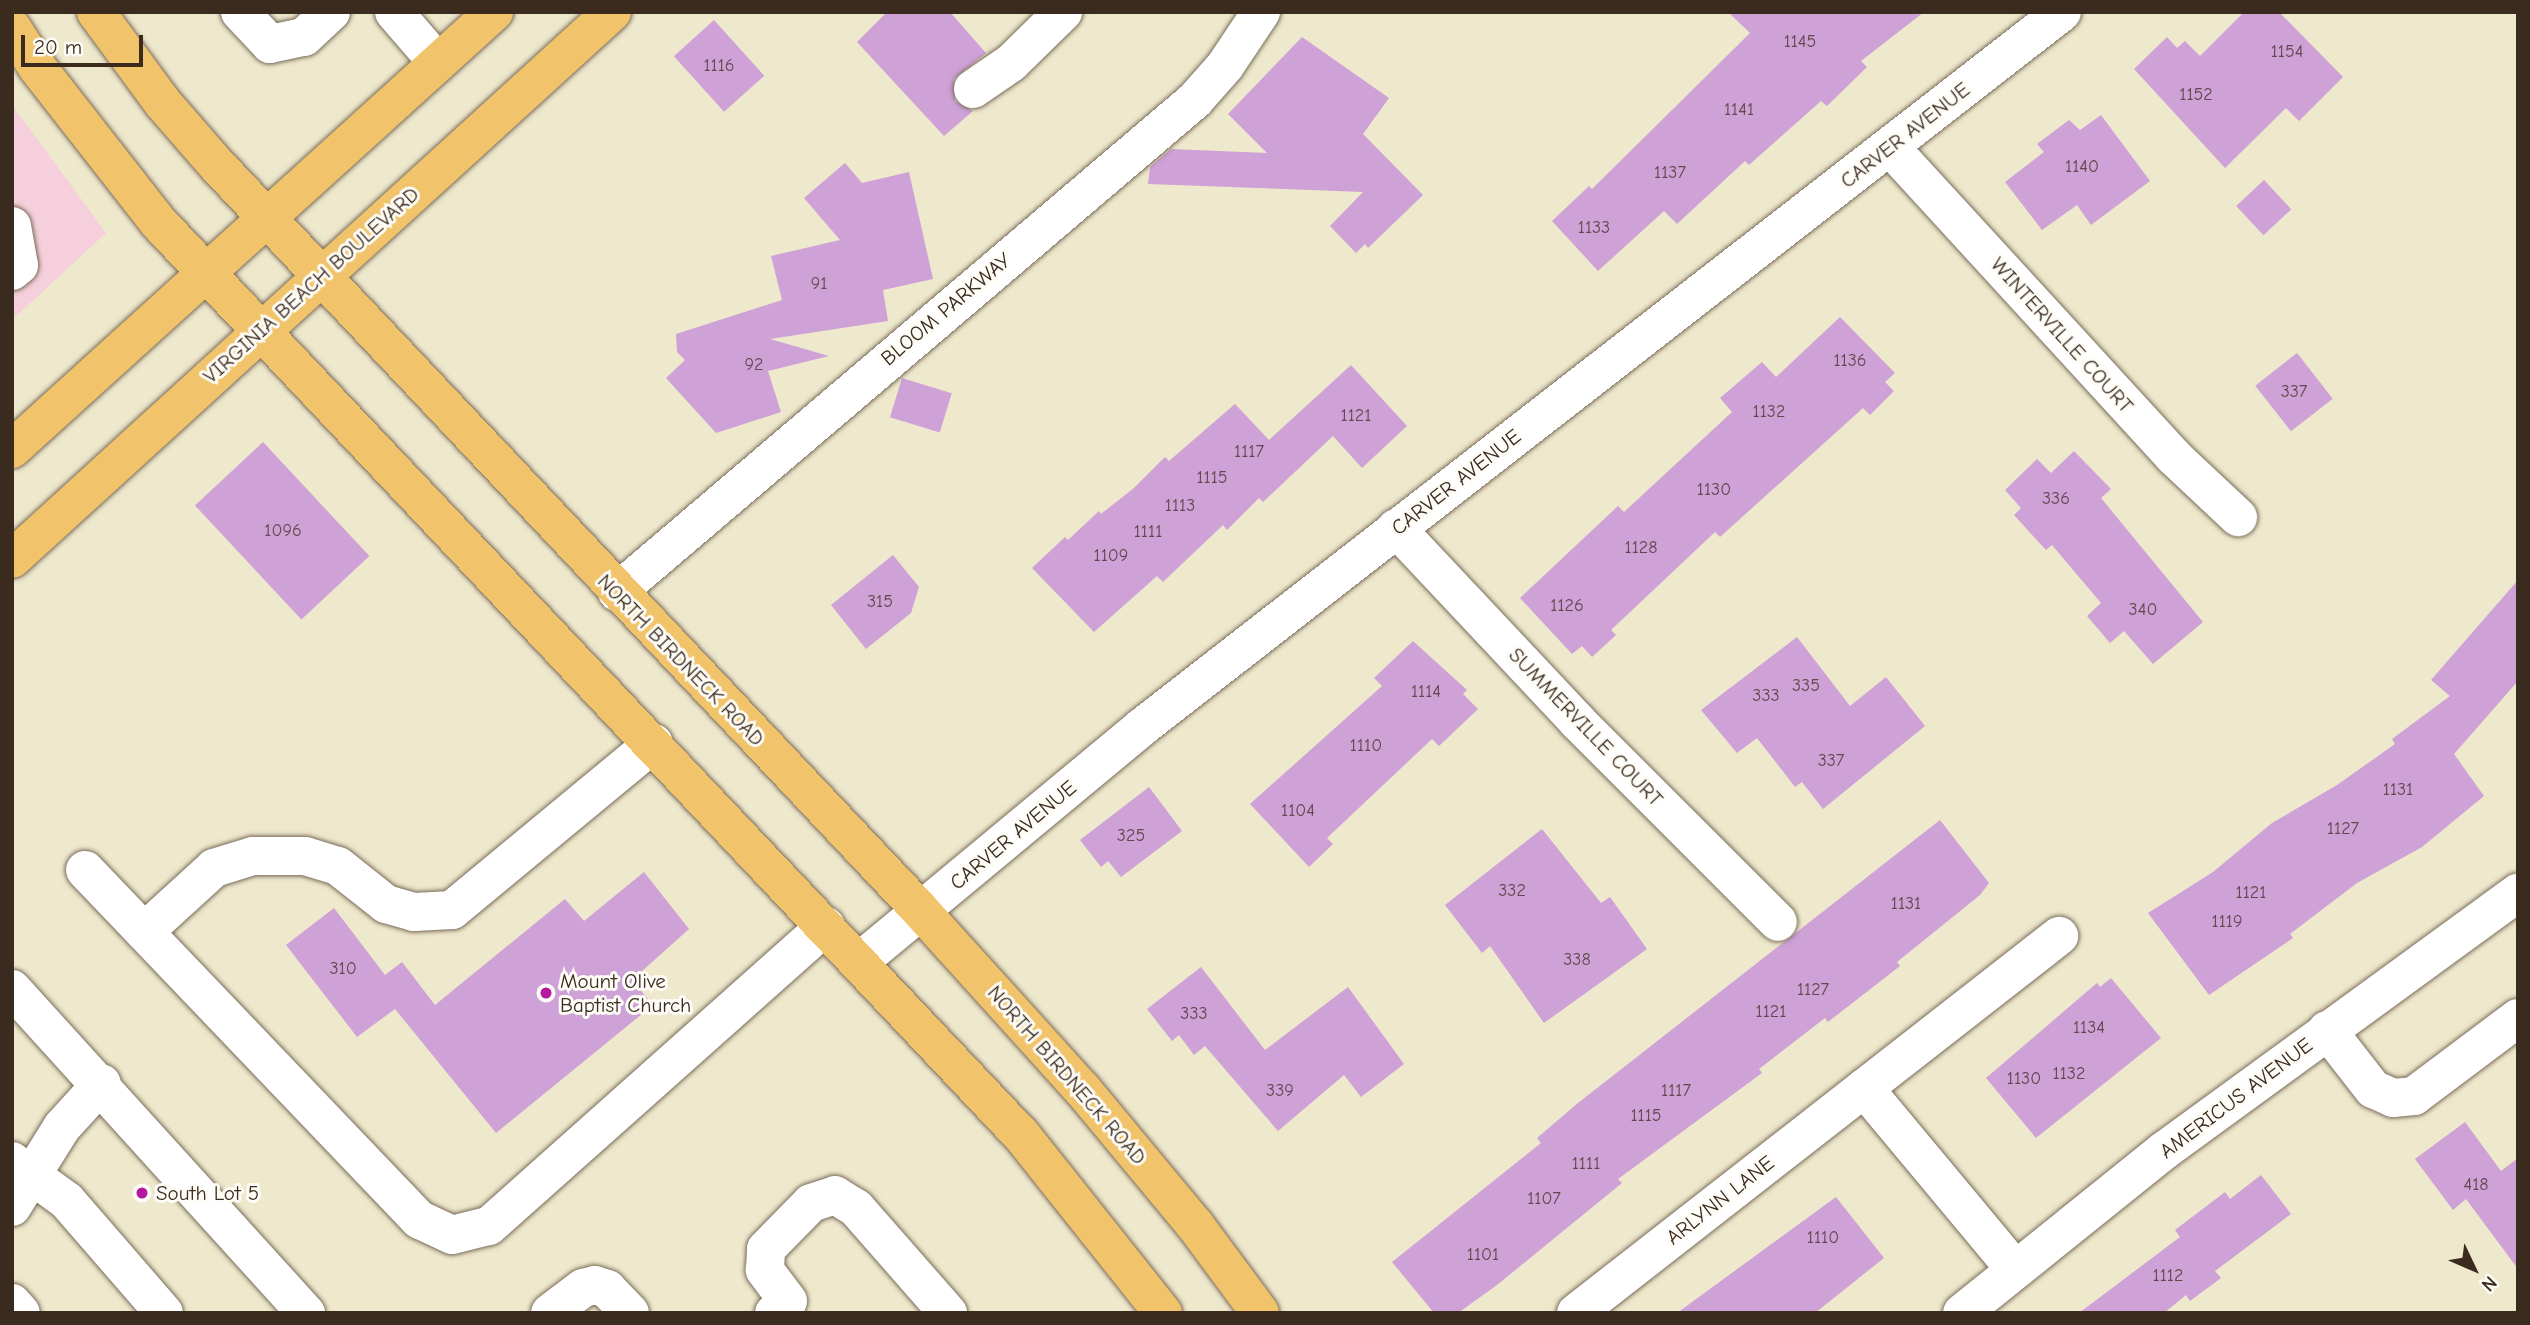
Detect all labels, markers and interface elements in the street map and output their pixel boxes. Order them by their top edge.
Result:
scale bar [24,21,147,65]
house number: 1145 [1784,31,1816,53]
text: 20 m [34,35,82,59]
house number: 1154 [2271,41,2303,63]
house number: 1116 [703,55,735,77]
street label: CARVER AVENUE [1835,77,1975,193]
house number: 1152 [2179,84,2213,106]
house number: 1141 [1724,99,1754,121]
house number: 1140 [2065,156,2099,178]
house number: 1137 [1654,162,1686,184]
street label: VIRGINIA BEACH BOULEVARD [198,181,424,389]
house number: 1133 [1578,217,1610,239]
street label: BLOOM PARKWAY [876,247,1016,371]
street label: WINTERVILLE COURT [1985,252,2139,418]
house number: 91 [811,273,827,295]
house number: 1136 [1833,350,1867,372]
house number: 92 [745,354,763,376]
house number: 337 [2281,381,2307,403]
house number: 1132 [1753,401,1785,423]
house number: 1121 [1341,405,1371,427]
street label: CARVER AVENUE [1386,424,1526,540]
house number: 1117 [1234,441,1264,463]
house number: 1115 [1196,467,1228,489]
house number: 1130 [1697,479,1731,501]
house number: 336 [2042,488,2070,510]
house number: 1113 [1165,495,1195,517]
house number: 1096 [264,520,302,542]
house number: 1111 [1134,521,1162,543]
house number: 1128 [1625,537,1657,559]
house number: 1109 [1094,545,1128,567]
street label: NORTH BIRDNECK ROAD [592,569,770,751]
house number: 315 [867,591,893,613]
house number: 1126 [1550,595,1584,617]
house number: 340 [2129,599,2157,621]
street label: SUMMERVILLE COURT [1504,642,1668,812]
house number: 335 [1792,675,1820,697]
house number: 1114 [1411,681,1441,703]
house number: 333 [1752,685,1780,707]
house number: 1110 [1350,735,1382,757]
house number: 337 [1818,750,1844,772]
street label: CARVER AVENUE [945,775,1081,895]
house number: 1131 [2383,779,2413,801]
house number: 1104 [1281,800,1315,822]
house number: 1127 [2327,818,2359,840]
house number: 325 [1117,825,1145,847]
house number: 332 [1498,880,1526,902]
house number: 1121 [2236,882,2266,904]
house number: 1131 [1891,893,1921,915]
house number: 1119 [2212,911,2242,933]
house number: 338 [1563,949,1591,971]
house number: 310 [329,958,357,980]
place label: Mount Olive Baptist Church [560,968,691,1018]
house number: 1127 [1797,979,1829,1001]
street label: NORTH BIRDNECK ROAD [982,980,1152,1170]
marker: Mount Olive Baptist Church [538,985,554,1001]
house number: 1121 [1756,1001,1786,1023]
house number: 333 [1180,1003,1208,1025]
house number: 1134 [2073,1017,2105,1039]
street label: AMERICUS AVENUE [2155,1032,2317,1164]
house number: 1132 [2053,1063,2085,1085]
house number: 1130 [2007,1068,2041,1090]
house number: 339 [1266,1080,1294,1102]
house number: 1117 [1661,1080,1691,1102]
house number: 1115 [1630,1105,1662,1127]
street label: ARLYNN LANE [1661,1150,1779,1250]
house number: 1111 [1572,1153,1600,1175]
house number: 418 [2463,1174,2489,1196]
place label: South Lot 5 [156,1180,259,1206]
marker: South Lot 5 [134,1185,150,1201]
house number: 1107 [1527,1188,1561,1210]
house number: 1110 [1807,1227,1839,1249]
north arrow [2439,1234,2509,1304]
house number: 1101 [1467,1244,1499,1266]
house number: 1112 [2153,1265,2183,1287]
text: N [2477,1271,2501,1296]

